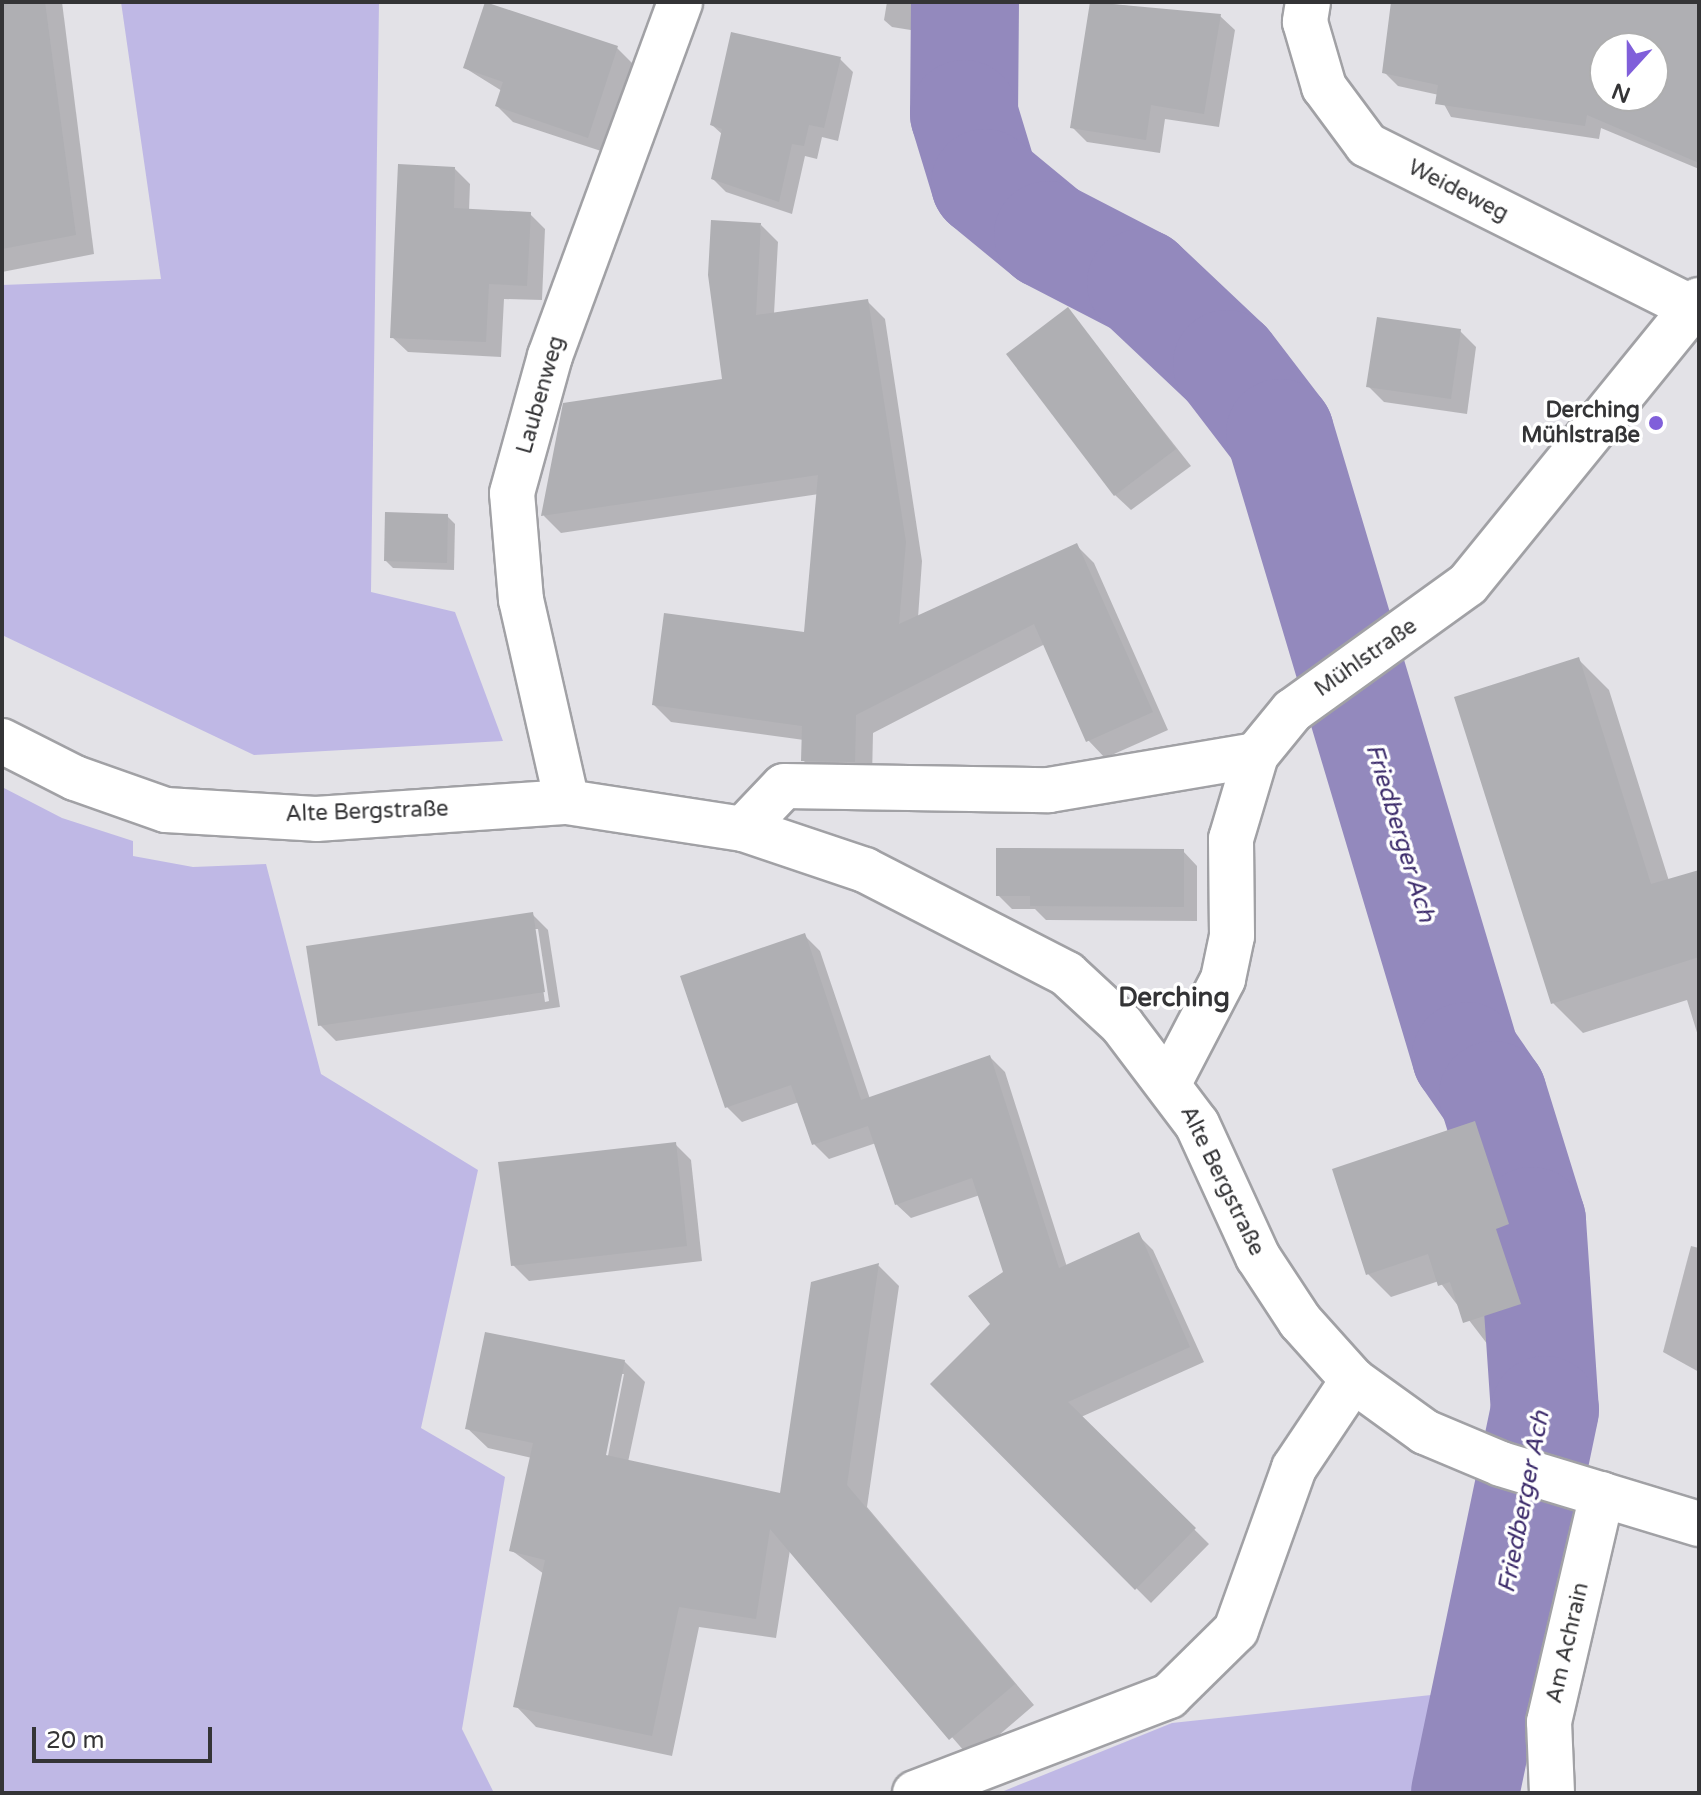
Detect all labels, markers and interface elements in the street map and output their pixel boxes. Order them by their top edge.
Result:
north arrow [1589,32,1669,112]
text: N [1608,77,1634,108]
street label: Weideweg [1403,154,1513,228]
street label: Laubenweg [512,333,570,457]
place label: Derching Mühlstraße [1521,397,1640,448]
marker: Derching Mühlstraße [1647,414,1665,432]
street label: Mühlstraße [1310,613,1422,703]
water label: Friedberger Ach [1359,741,1441,925]
street label: Alte Bergstraße [285,796,449,828]
district label: Derching [1118,982,1230,1014]
street label: Alte Bergstraße [1174,1102,1270,1260]
water label: Friedberger Ach [1492,1409,1556,1595]
street label: Am Achrain [1541,1580,1595,1706]
scale bar [36,1711,216,1761]
text: 20 m [46,1726,104,1755]

